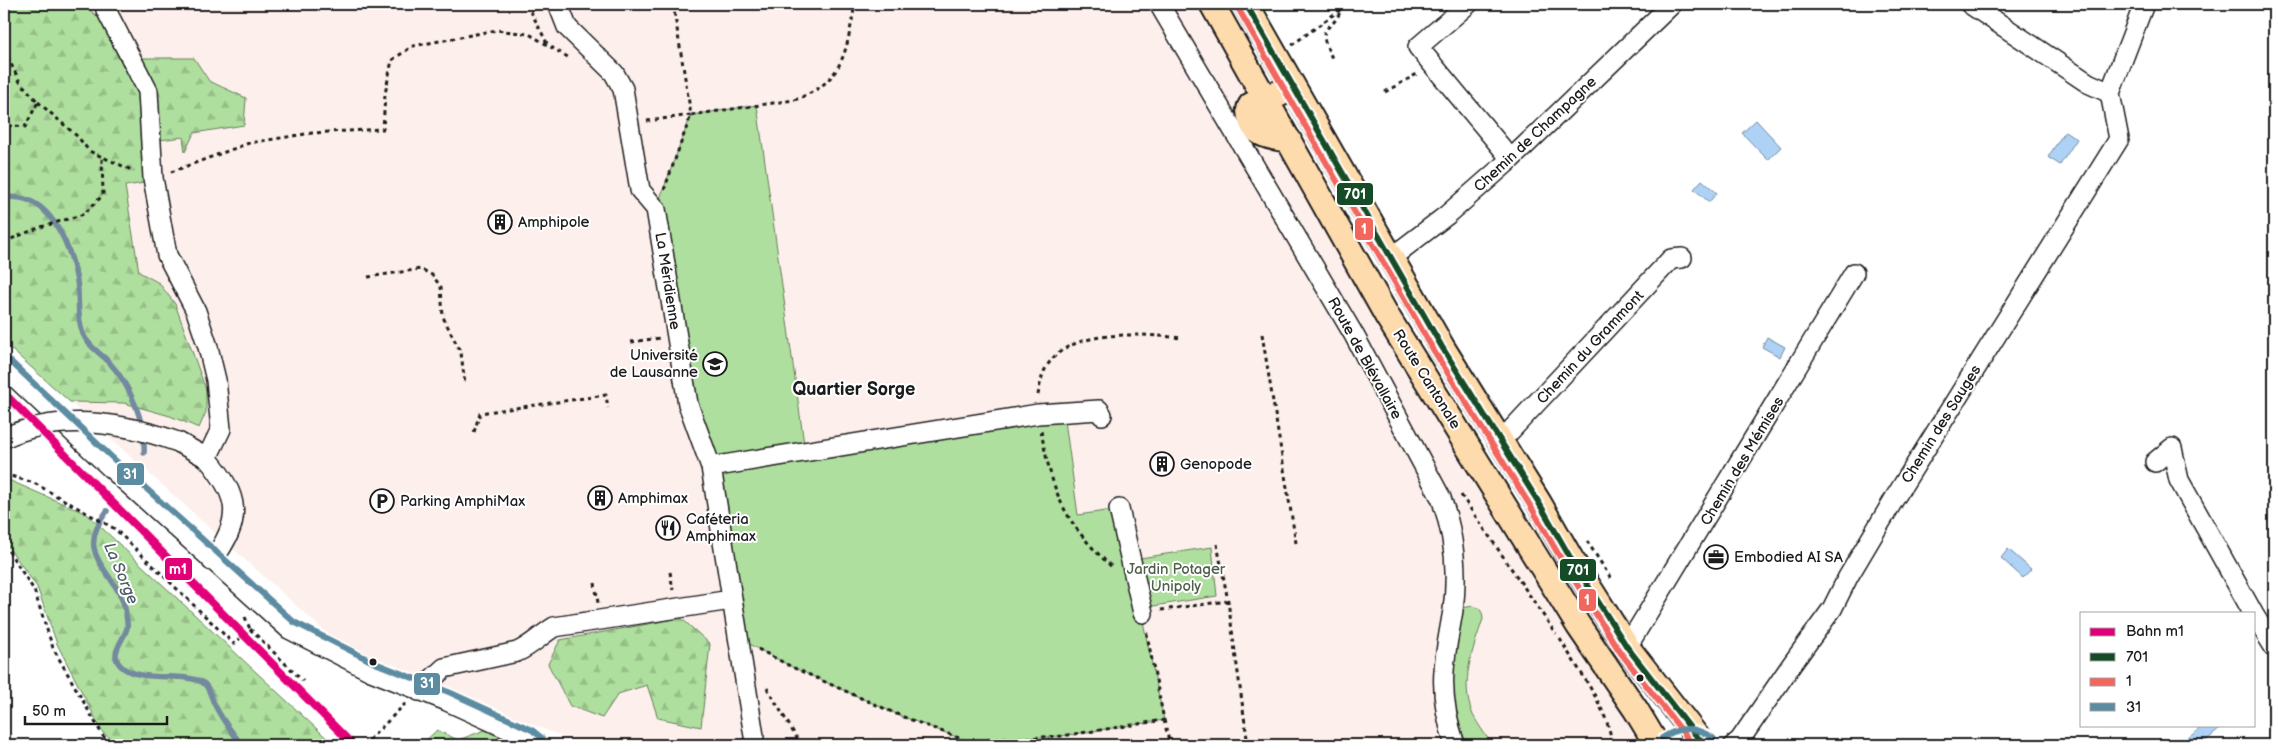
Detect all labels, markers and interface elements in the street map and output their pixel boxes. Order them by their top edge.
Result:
street label: Chemin de Champagne [1470,72,1601,196]
line badge: 701 [1336,182,1374,206]
text: 701 [1344,186,1366,203]
building icon: Amphipole [487,209,513,235]
place label: Amphipole [518,213,590,232]
line badge: 1 [1354,217,1374,241]
text: 1 [1361,221,1367,238]
street label: La Méridienne [650,231,685,331]
street label: Chemin du Grammont [1533,286,1648,408]
street label: Route de Blévallaire [1323,294,1406,423]
street label: Route Cantonale [1388,326,1465,433]
place label: Université de Lausanne [610,346,698,382]
school or university icon: Université de Lausanne [702,351,728,377]
street label: Chemin des Sauges [1897,361,1986,487]
district label: Quartier Sorge [793,379,915,400]
street label: Chemin des Mémises [1696,393,1789,529]
building icon: Genopode [1149,451,1175,477]
place label: Genopode [1180,455,1252,474]
line badge: 31 [116,462,145,486]
text: 31 [123,466,137,483]
building icon: Amphimax [587,485,613,511]
parking icon: Parking AmphiMax [369,488,395,514]
place label: Amphimax [618,489,688,508]
place label: Parking AmphiMax [400,492,525,511]
place label: Caféteria Amphimax [686,510,756,546]
restaurant icon: Caféteria Amphimax [655,515,681,541]
water label: La Sorge [99,540,142,607]
office icon: Embodied AI SA [1703,544,1729,570]
place label: Embodied AI SA [1734,548,1844,567]
line badge: m1 [164,557,193,581]
line badge: 701 [1559,558,1597,582]
park label: Jardin Potager Unipoly [1127,560,1226,596]
text: m1 [169,561,187,578]
text: 701 [1567,562,1589,579]
line badge: 1 [1578,588,1597,612]
text: 1 [1584,592,1590,609]
legend [2080,612,2256,726]
text: Bahn m1 [2126,622,2184,641]
text: 701 [2126,648,2148,667]
unlabelled marker [368,657,378,667]
line badge: 31 [413,672,441,696]
text: 1 [2126,672,2132,691]
unlabelled marker [1635,673,1645,683]
text: 31 [420,675,434,692]
scale bar [25,694,168,726]
text: 31 [2126,698,2141,717]
text: 50 m [32,702,66,721]

